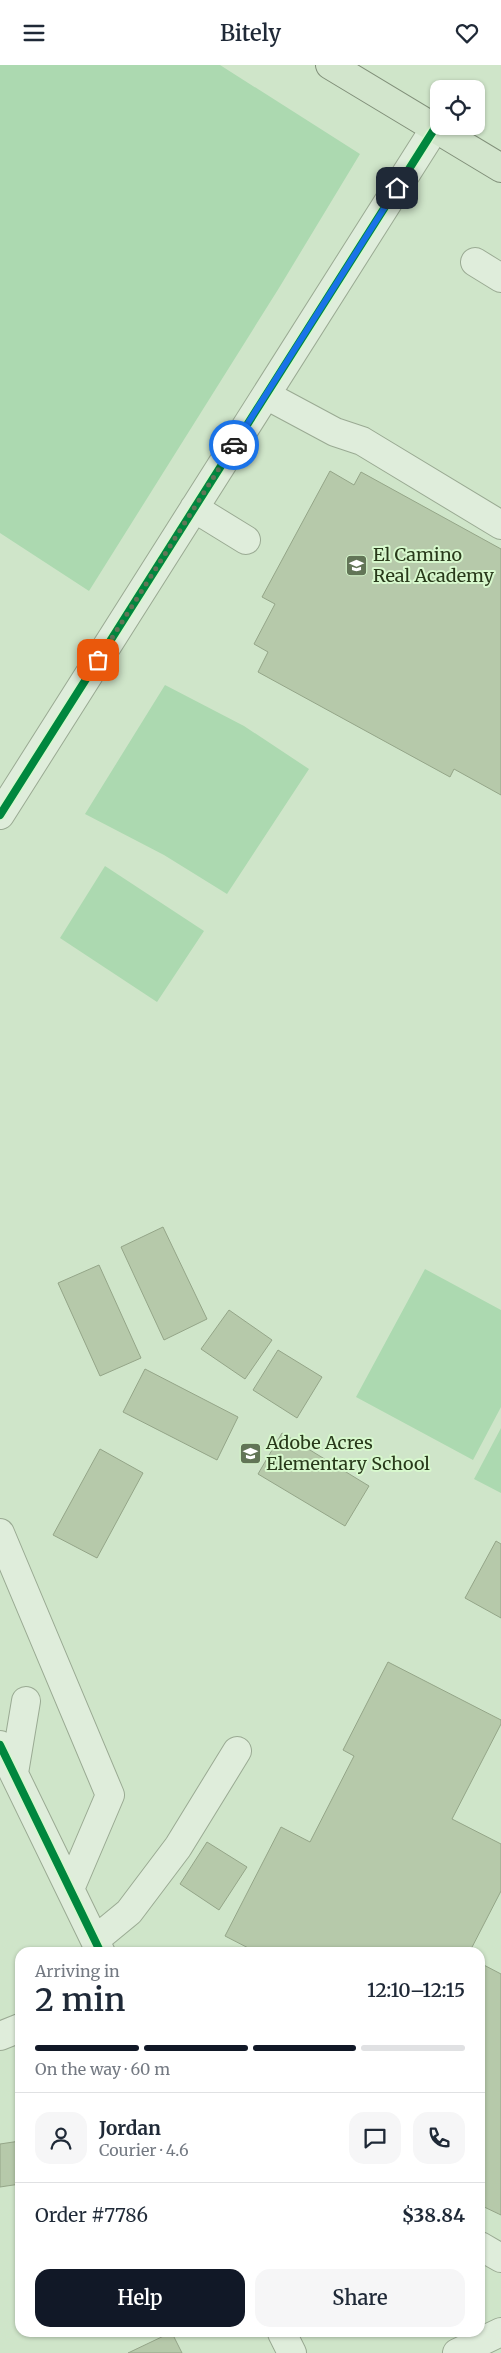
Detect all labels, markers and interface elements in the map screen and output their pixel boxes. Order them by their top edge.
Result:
icon: menu [20,19,48,47]
text: Bitely [220,19,281,47]
icon: heart [453,19,481,47]
map controls [430,80,485,135]
button: locate [430,80,485,135]
pin [376,167,418,209]
icon: home [383,174,411,202]
courier [209,420,259,470]
icon: car [220,431,248,459]
place label: El Camino Real Academy [373,543,495,587]
school or university icon: El Camino Real Academy [345,553,369,577]
pin [77,639,119,681]
icon: bag [84,646,112,674]
place label: Adobe Acres Elementary School [265,1431,430,1475]
school or university icon: Adobe Acres Elementary School [238,1441,262,1465]
text: Arriving in [35,1961,120,1981]
text: 12:10–12:15 [367,1978,465,2002]
text: 2 min [35,1980,125,2020]
text: On the way · 60 m [35,2059,170,2079]
button: person [35,2112,87,2164]
button: chat [349,2112,401,2164]
button: phone [413,2112,465,2164]
text: Jordan [99,2116,161,2140]
text: Courier · 4.6 [99,2140,189,2160]
text: Order #7786 [35,2203,148,2227]
text: $38.84 [402,2203,465,2227]
button: Help [35,2269,245,2327]
button: Share [255,2269,465,2327]

